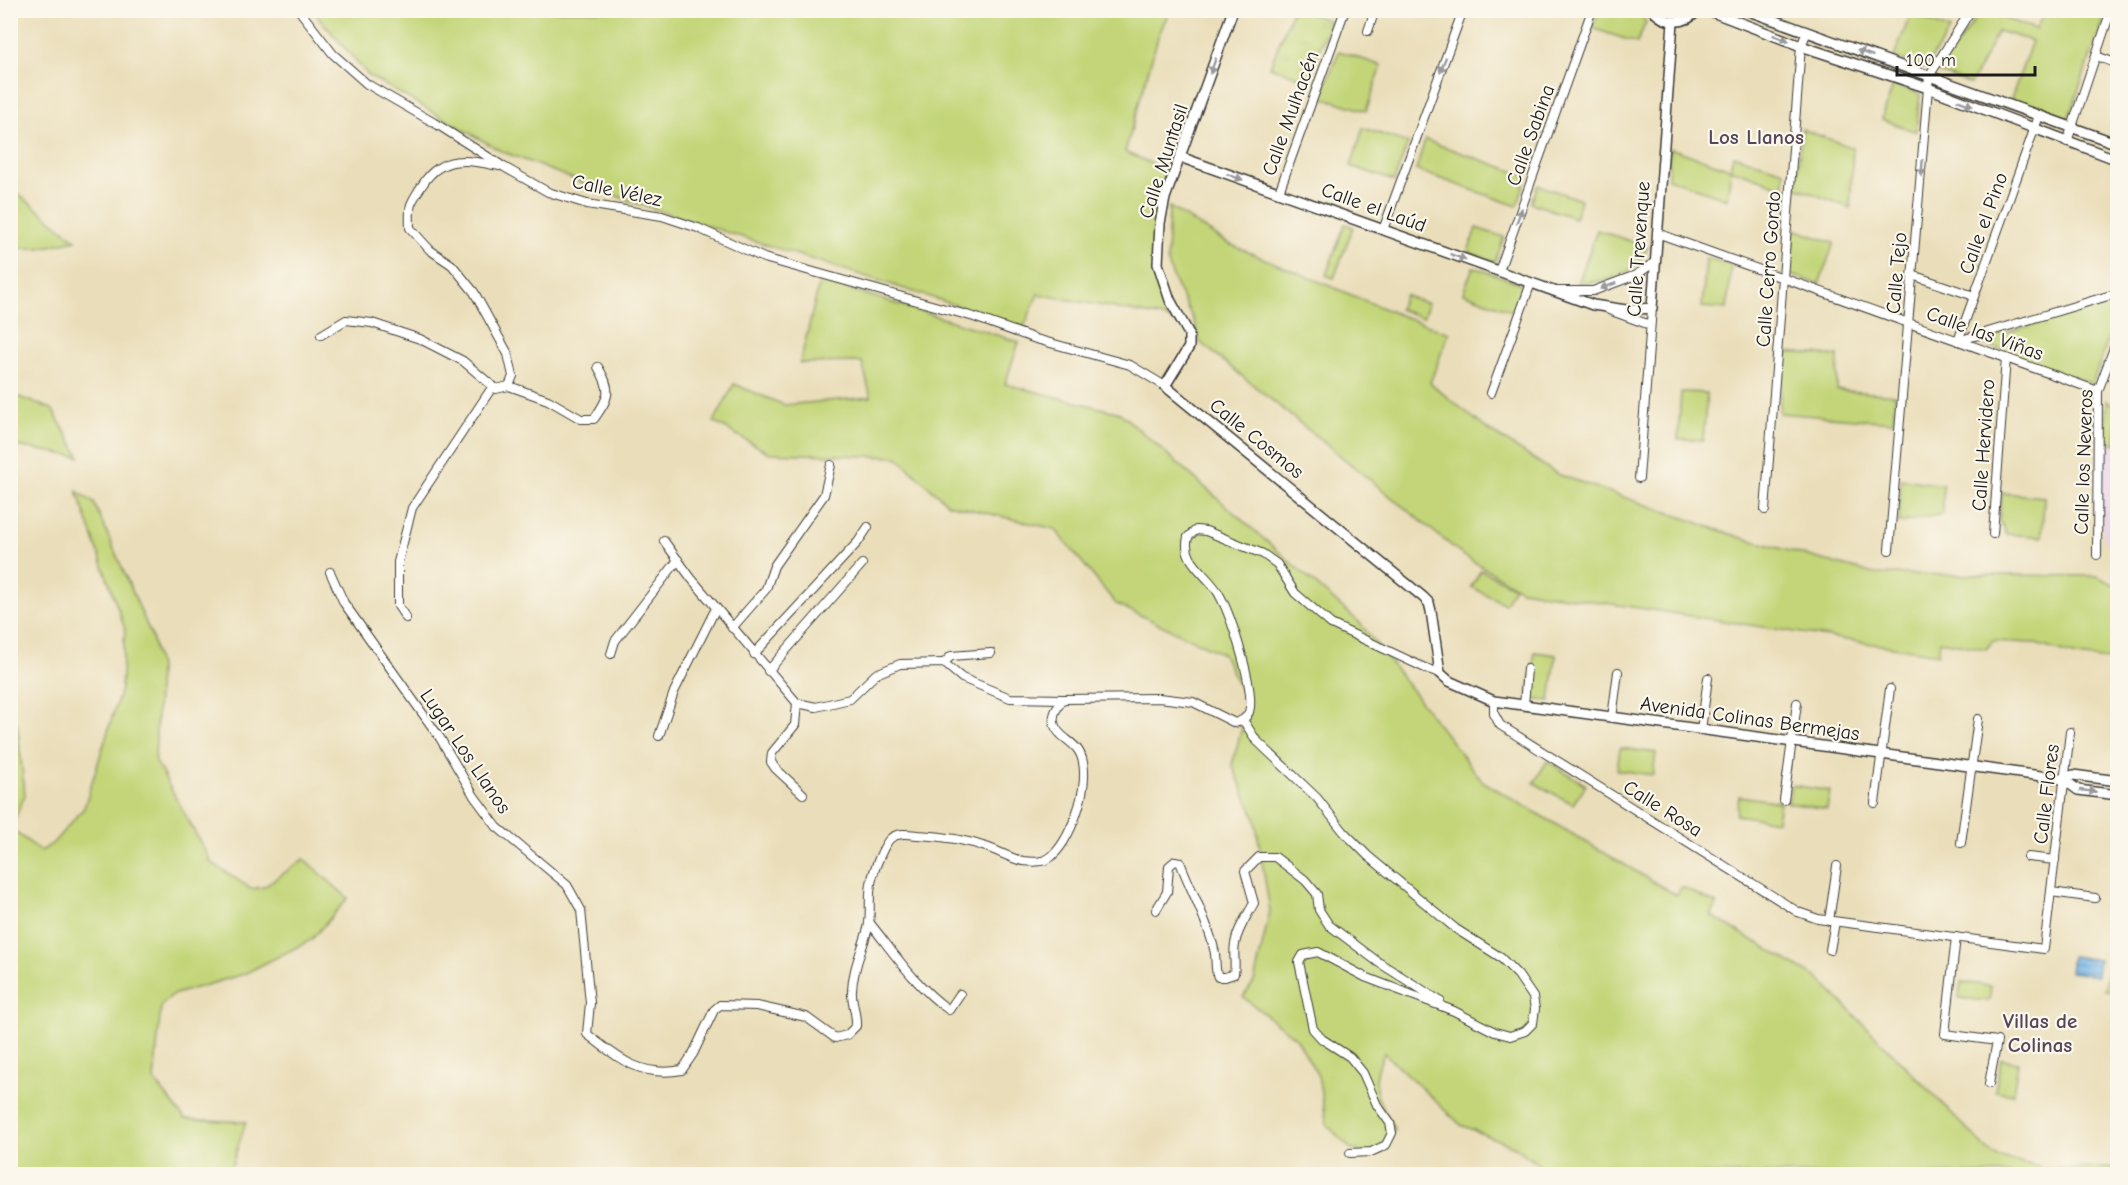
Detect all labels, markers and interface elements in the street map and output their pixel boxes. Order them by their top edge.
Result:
one-way arrow [1773,33,1791,43]
scale bar [1897,39,2035,77]
one-way arrow [1856,47,1874,57]
street label: Calle Mulhacén [1257,48,1324,179]
text: 100 m [1906,50,1956,71]
one-way arrow [1208,57,1218,75]
one-way arrow [1438,57,1448,75]
street label: Calle Sabina [1502,81,1559,189]
one-way arrow [1957,98,1975,108]
street label: Calle Muntasil [1134,101,1193,221]
district label: Los Llanos [1708,125,1804,149]
one-way arrow [1917,158,1926,177]
street label: Calle el Pino [1954,169,2012,277]
street label: Calle Vélez [570,170,664,211]
one-way arrow [1226,172,1244,182]
street label: Calle el Laúd [1318,178,1429,237]
street label: Calle Trevenque [1622,181,1655,318]
street label: Calle Cerro Gordo [1752,190,1785,348]
one-way arrow [1514,207,1524,225]
street label: Calle Tejo [1881,231,1912,315]
one-way arrow [1450,252,1468,262]
one-way arrow [1598,281,1616,291]
street label: Calle las Viñas [1923,302,2046,365]
street label: Calle Hervidero [1967,378,2000,512]
street label: Calle los Neveros [2069,389,2098,535]
street label: Calle Cosmos [1205,393,1308,483]
street label: Lugar Los Llanos [415,685,516,818]
street label: Avenida Colinas Bermejas [1639,692,1861,745]
street label: Calle Flores [2029,743,2064,845]
street label: Calle Rosa [1619,775,1706,842]
one-way arrow [2079,787,2098,796]
district label: Villas de Colinas [2003,1009,2077,1057]

